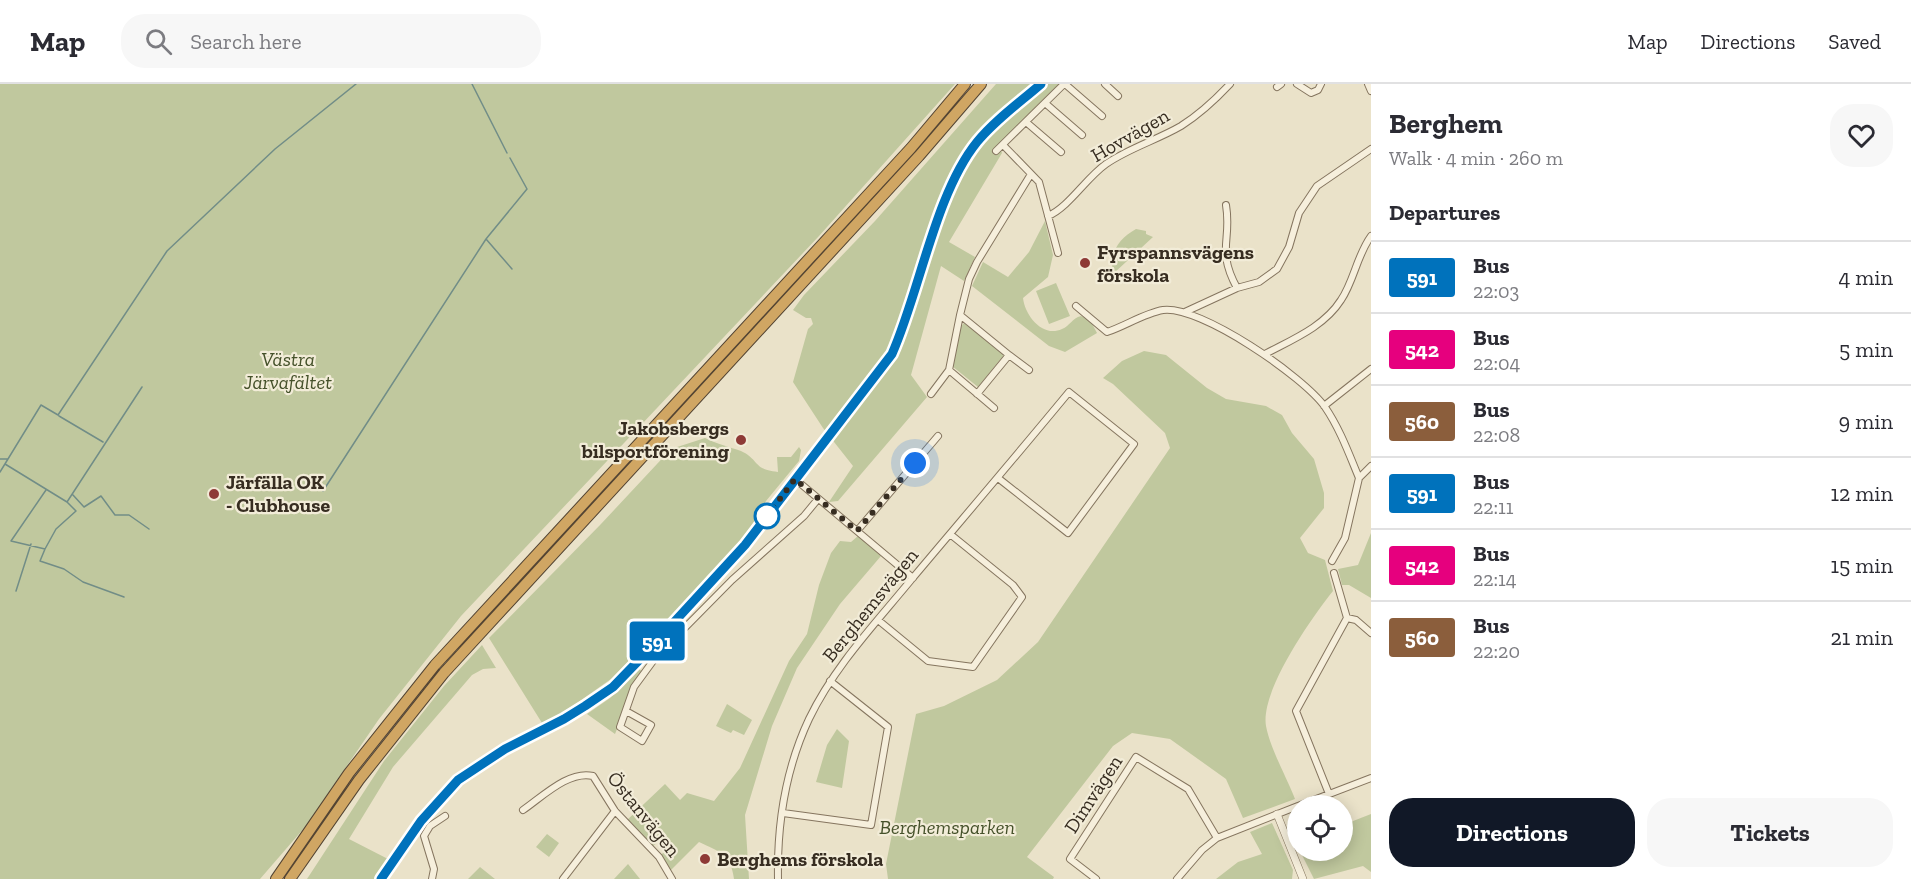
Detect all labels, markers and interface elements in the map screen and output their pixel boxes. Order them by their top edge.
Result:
search box [121,14,541,68]
text: Map [30,25,85,58]
icon: search [142,25,175,58]
text: Search here [190,28,302,55]
text: Map [1628,29,1668,54]
text: Directions [1701,29,1795,54]
text: Saved [1828,29,1881,54]
street label: Hovvägen [1087,103,1174,167]
button: heart [1830,104,1893,167]
text: Berghem [1389,107,1503,140]
text: Walk · 4 min · 260 m [1389,146,1563,170]
text: Departures [1389,199,1500,226]
place label: Fyrspannsvägens förskola [1097,240,1254,287]
text: Bus [1473,252,1510,279]
marker: Fyrspannsvägens förskola [1078,256,1092,270]
text: 4 min [1838,264,1893,291]
text: 591 [1407,265,1437,290]
text: 22:03 [1473,279,1519,303]
text: Bus [1473,324,1510,351]
text: 5 min [1839,336,1893,363]
text: 542 [1405,337,1439,362]
park label: Västra Järvafältet [243,347,332,394]
text: 22:04 [1473,351,1520,375]
text: Bus [1473,396,1510,423]
text: 9 min [1839,408,1893,435]
text: 560 [1405,409,1439,434]
place label: Jakobsbergs bilsportförening [581,416,730,463]
text: 22:08 [1473,423,1520,447]
marker: Jakobsbergs bilsportförening [734,433,748,447]
your location [900,448,930,478]
text: Bus [1473,468,1510,495]
place label: Järfälla OK - Clubhouse [226,470,330,517]
text: 12 min [1830,480,1893,507]
text: 591 [1407,481,1437,506]
marker: Järfälla OK - Clubhouse [207,487,221,501]
text: 22:11 [1473,495,1513,519]
unlabelled marker [754,503,780,529]
text: Bus [1473,540,1510,567]
street label: Berghemsvägen [817,543,923,667]
text: 15 min [1831,552,1893,579]
text: 542 [1405,553,1439,578]
text: 22:14 [1473,567,1517,591]
text: Bus [1473,612,1510,639]
line badge: 591 [622,622,692,660]
text: 21 min [1830,624,1893,651]
text: 560 [1405,625,1439,650]
text: 591 [642,629,672,654]
text: 22:20 [1473,639,1520,663]
street label: Dimvägen [1059,750,1127,838]
street label: Östanvägen [602,766,686,862]
map controls [1287,795,1353,861]
button: locate [1287,795,1353,861]
button: Directions [1389,798,1635,867]
button: Tickets [1647,798,1893,867]
park label: Berghemsparken [879,815,1015,839]
place label: Berghems förskola [717,847,883,871]
marker: Berghems förskola [698,852,712,866]

